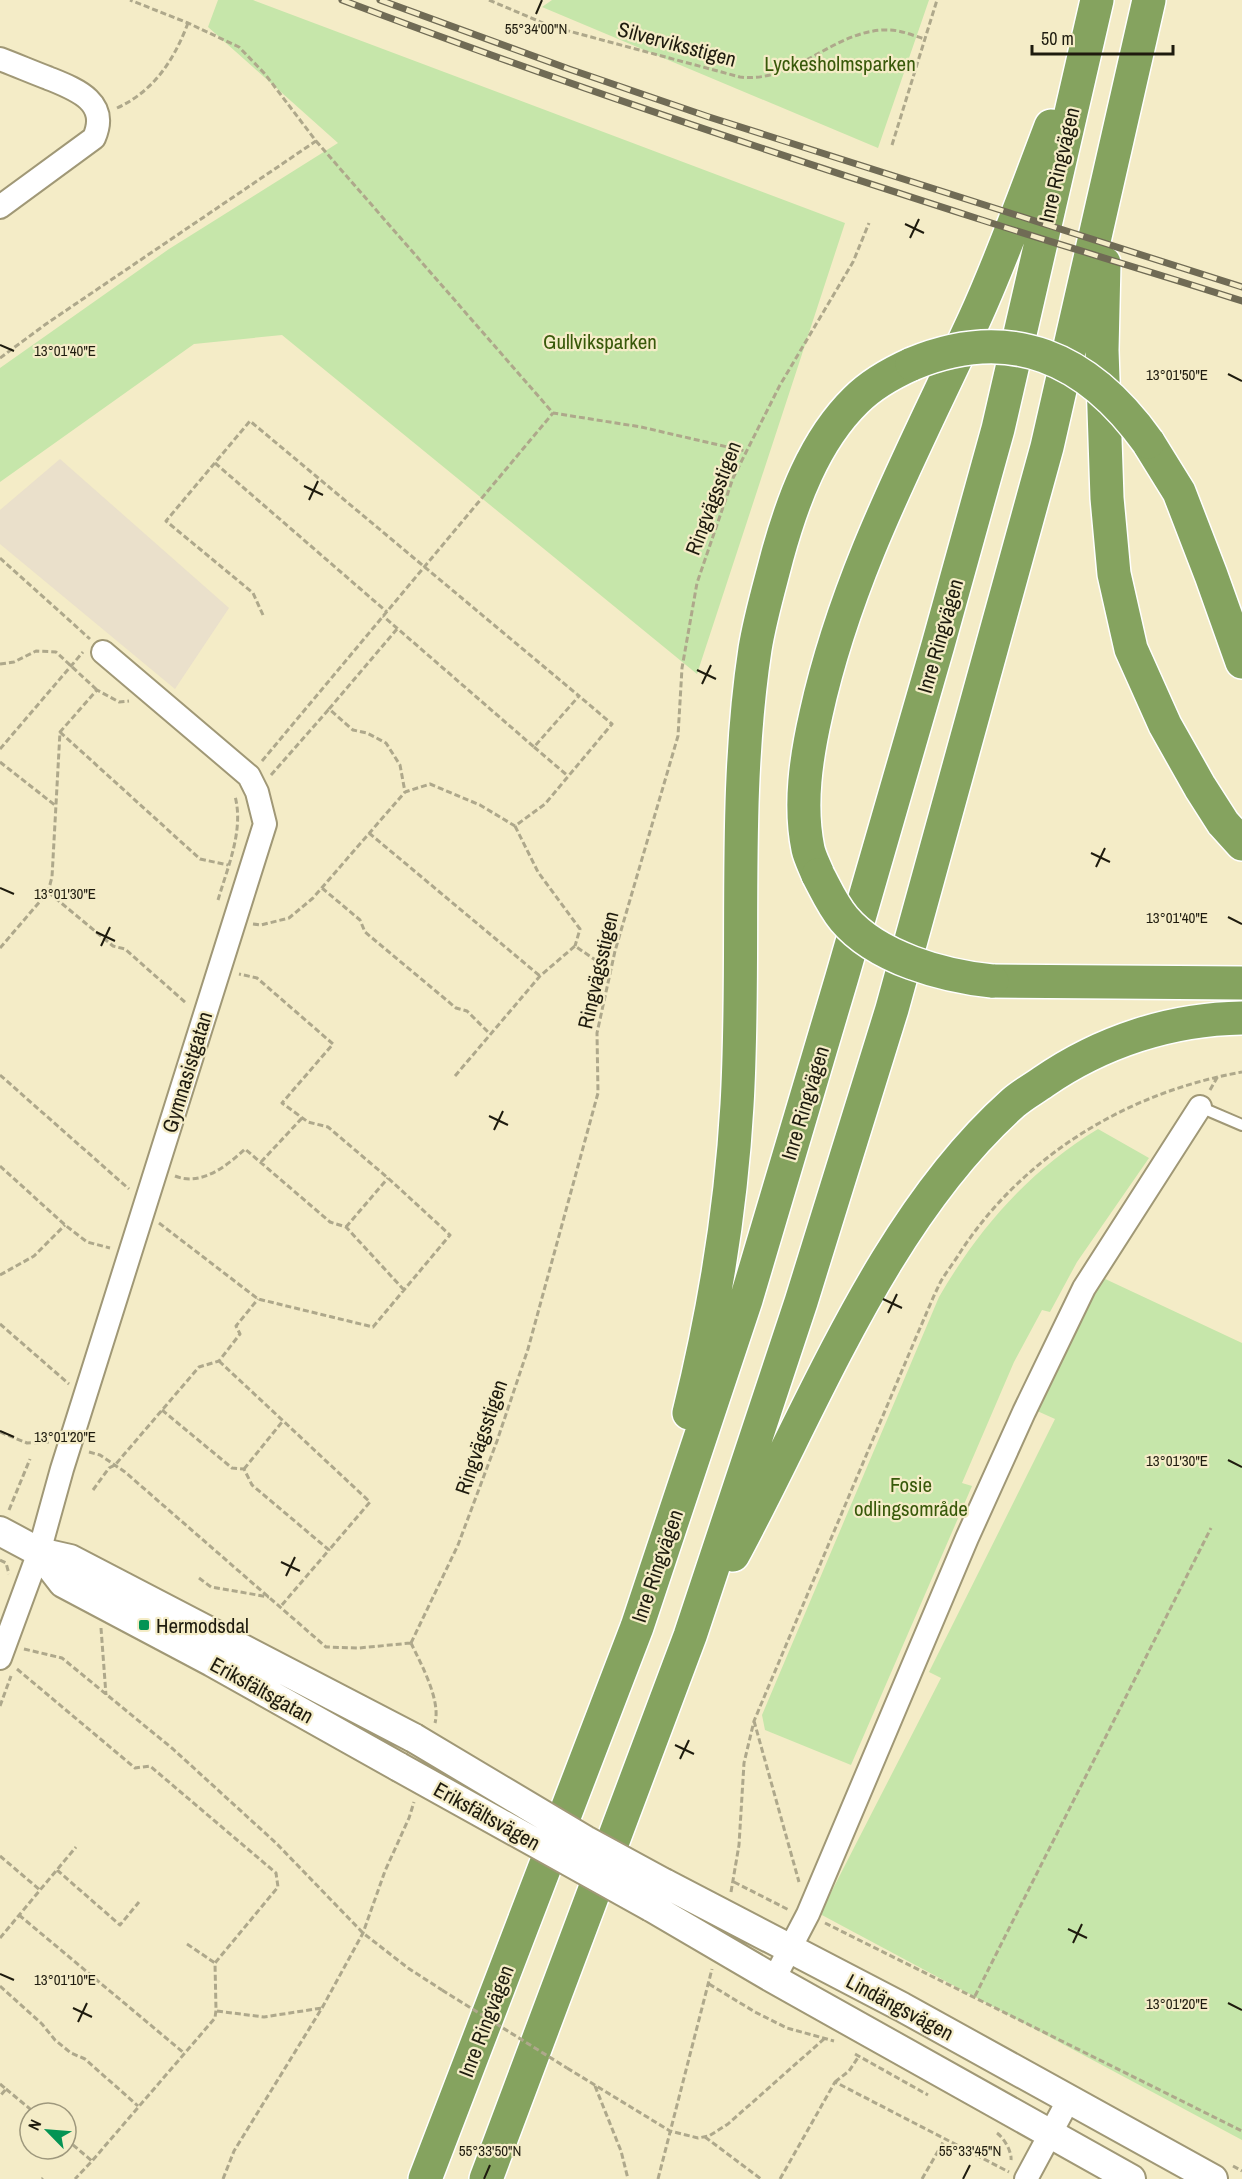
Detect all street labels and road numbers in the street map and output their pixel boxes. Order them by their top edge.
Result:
street label: Silverviksstigen [615,14,739,74]
street label: Inre Ringvägen [1032,104,1086,226]
street label: Ringvägsstigen [678,437,748,559]
street label: Inre Ringvägen [910,575,970,697]
street label: Ringvägsstigen [570,908,626,1032]
street label: Gymnasistgatan [155,1008,219,1136]
street label: Inre Ringvägen [774,1042,836,1164]
street label: Ringvägsstigen [448,1376,514,1498]
street label: Inre Ringvägen [624,1506,690,1626]
street label: Eriksfältsgatan [205,1650,319,1730]
street label: Eriksfältsvägen [428,1775,546,1857]
street label: Inre Ringvägen [451,1961,521,2081]
street label: Lindängsvägen [841,1967,959,2047]

